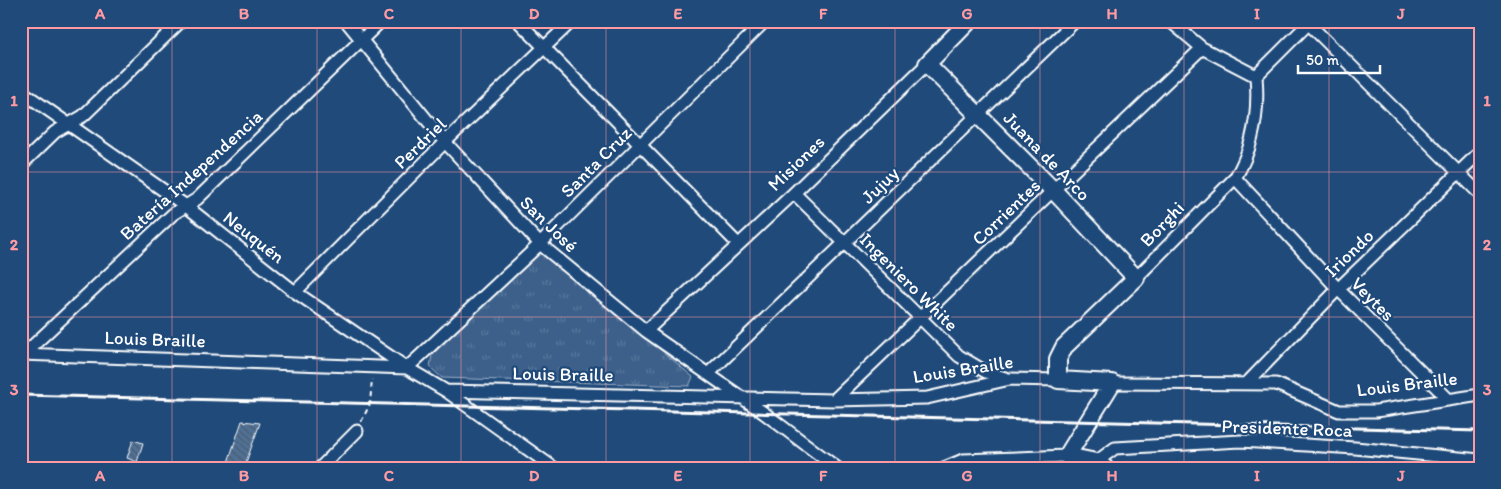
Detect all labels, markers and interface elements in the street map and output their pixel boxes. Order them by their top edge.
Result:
text: A [94,4,106,23]
text: B [239,4,250,23]
text: C [384,4,395,23]
text: D [529,4,540,23]
text: E [674,4,683,23]
text: F [819,4,828,23]
text: G [961,4,973,23]
text: H [1106,4,1118,23]
text: I [1254,4,1260,23]
text: J [1396,4,1405,23]
scale bar [1298,42,1381,74]
text: 50 m [1306,51,1339,69]
text: 1 [10,91,18,110]
text: 1 [1483,91,1491,110]
street label: Batería Independencia [115,105,267,245]
street label: Juana de Arco [999,106,1095,206]
street label: Perdriel [389,112,451,174]
street label: Santa Cruz [556,122,636,202]
street label: Misiones [763,130,829,196]
street label: Jujuy [856,162,904,208]
street label: Corrientes [967,174,1045,250]
street label: San José [515,191,583,257]
street label: Borghi [1135,197,1189,251]
street label: Neuquén [219,206,289,268]
street label: Iriondo [1320,224,1378,282]
street label: Ingeniero White [855,228,963,336]
text: 2 [10,235,19,254]
text: 2 [1483,235,1492,254]
street label: Veytes [1346,272,1400,326]
street label: Louis Braille [104,326,206,352]
street label: Louis Braille [911,350,1015,388]
street label: Louis Braille [512,362,614,386]
street label: Louis Braille [1355,366,1459,402]
text: 3 [10,380,19,399]
text: 3 [1483,380,1492,399]
street label: Presidente Roca [1221,414,1353,442]
text: A [94,466,106,485]
text: B [239,466,250,485]
text: C [384,466,395,485]
text: D [529,466,540,485]
text: E [674,466,683,485]
text: F [819,466,828,485]
text: G [961,466,973,485]
text: H [1106,466,1118,485]
text: I [1254,466,1260,485]
text: J [1396,466,1405,485]

